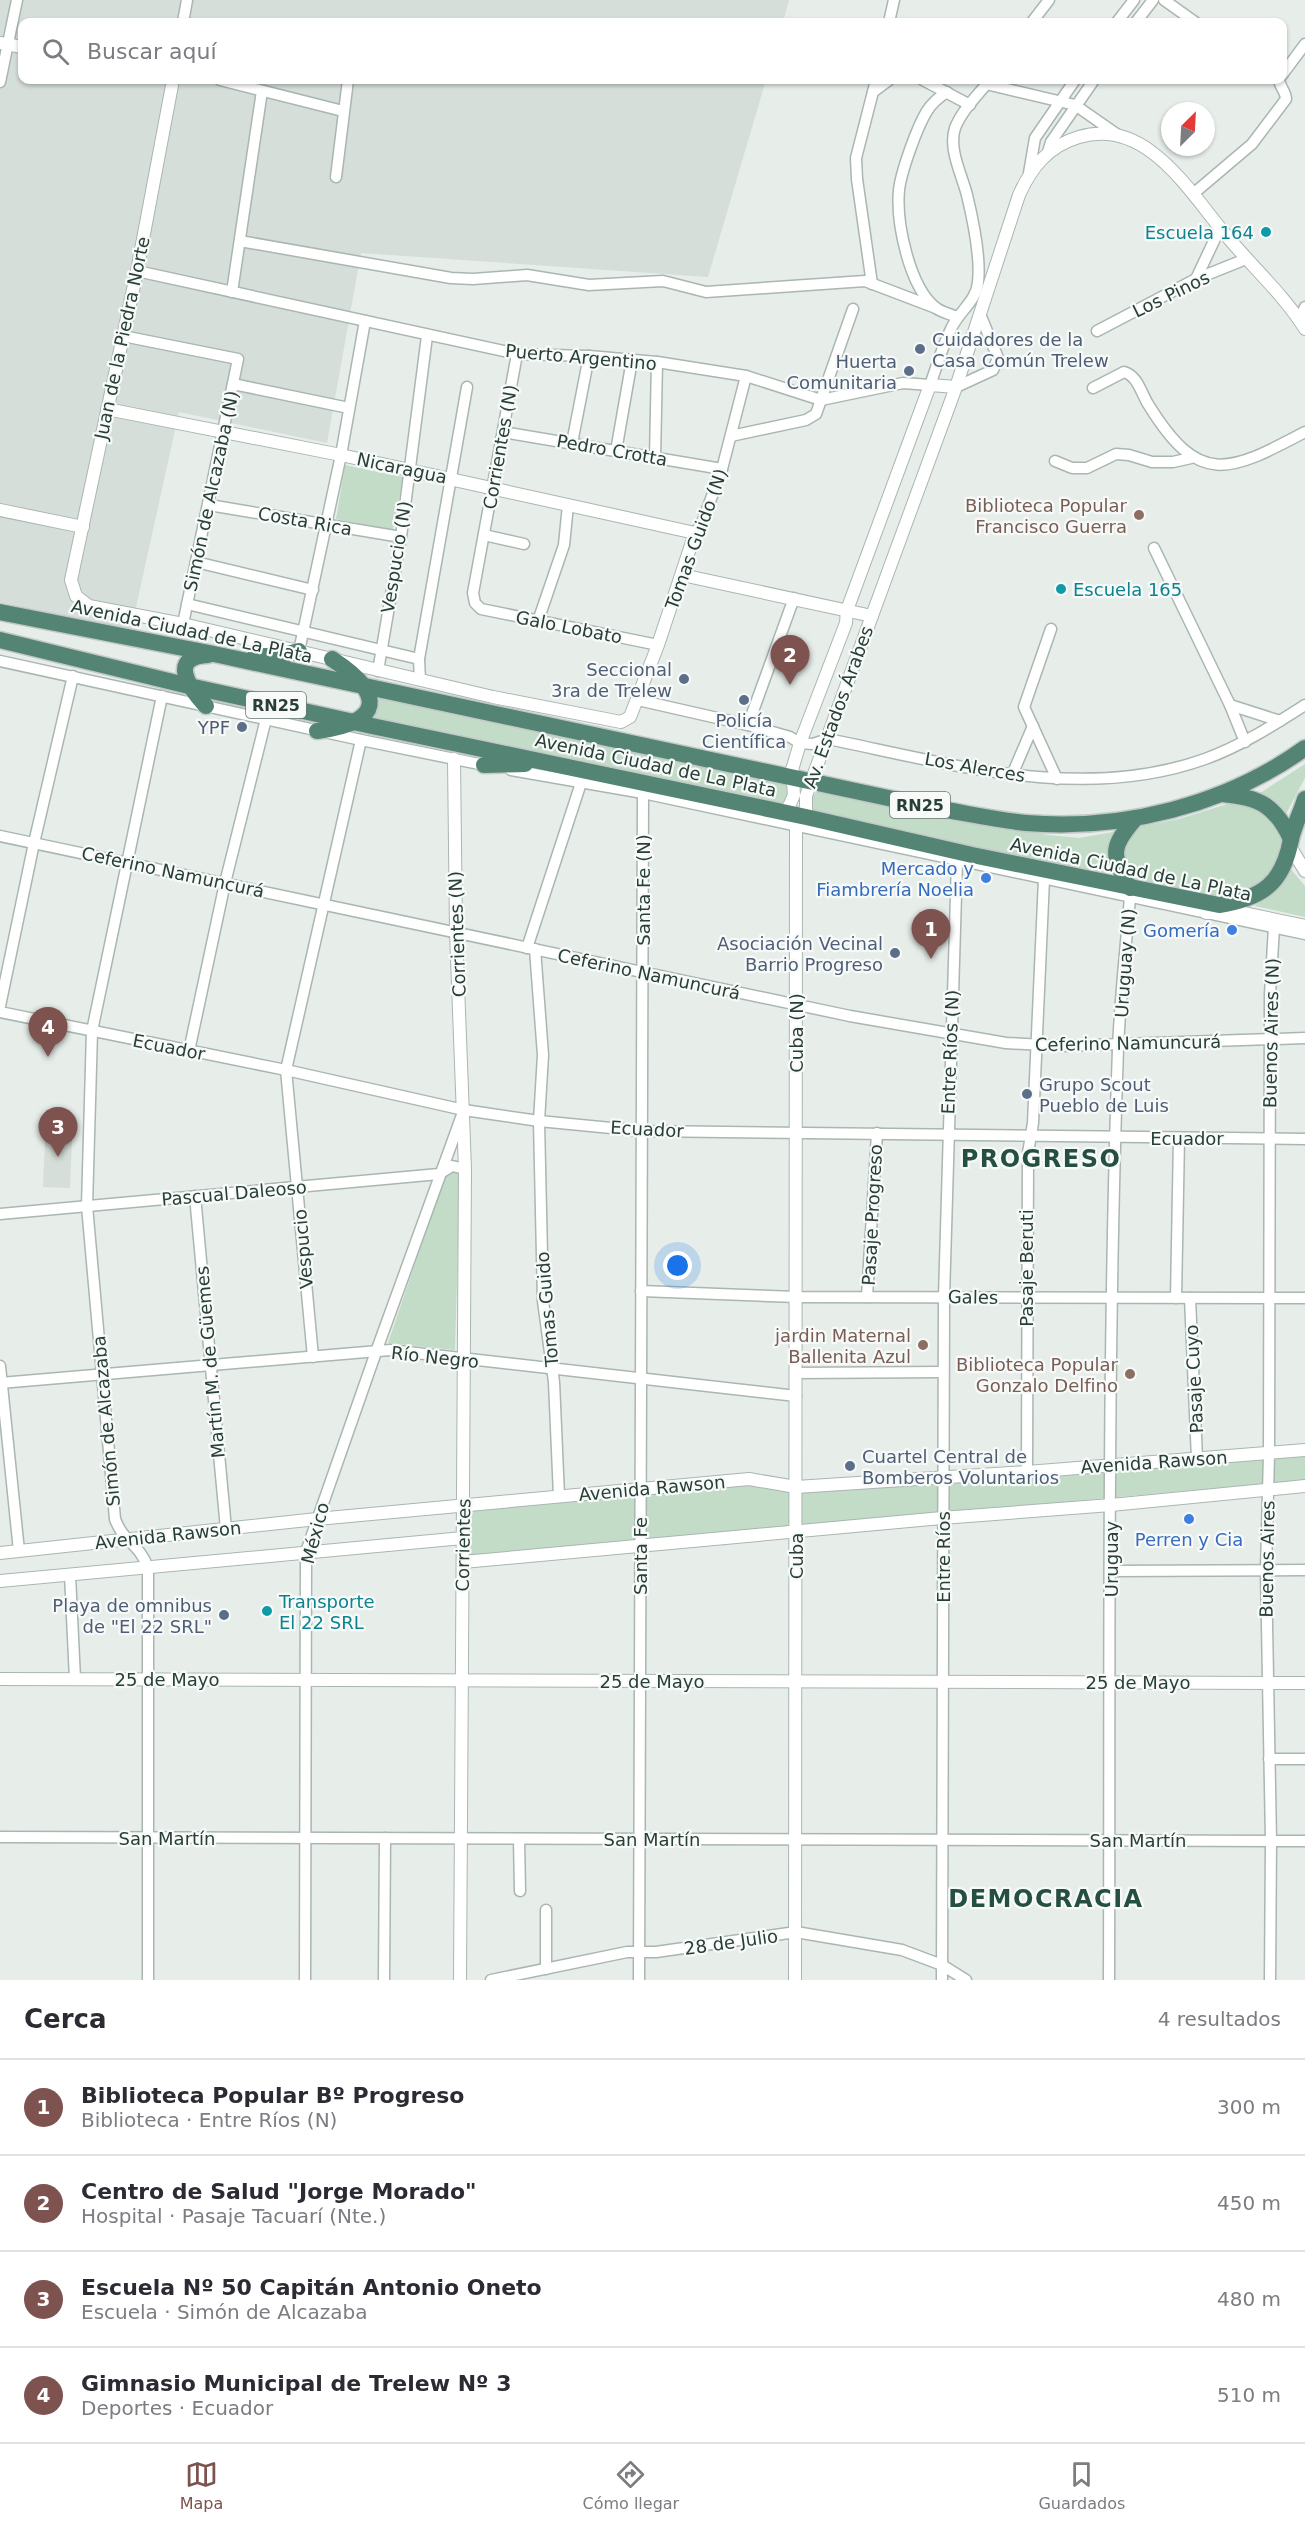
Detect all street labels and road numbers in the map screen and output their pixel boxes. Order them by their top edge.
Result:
street label: Juan de la Piedra Norte [90,235,154,442]
street label: Los Pinos [1129,266,1213,322]
street label: Puerto Argentino [504,340,658,374]
street label: Corrientes (N) [479,383,521,511]
street label: Simón de Alcazaba (N) [179,389,243,593]
street label: Pedro Crotta [555,430,669,470]
street label: Nicaragua [355,448,449,488]
street label: Tomas Guido (N) [660,466,731,613]
street label: Vespucio (N) [377,499,415,615]
street label: Costa Rica [256,502,354,540]
street label: Avenida Ciudad de La Plata [69,595,315,667]
street label: Galo Lobato [514,606,624,648]
street label: Av. Estados Árabes [799,623,877,791]
road number: RN25 [246,692,306,718]
street label: Avenida Ciudad de La Plata [533,729,779,801]
street label: Los Alerces [923,748,1027,786]
road number: RN25 [890,792,950,818]
street label: Avenida Ciudad de La Plata [1008,833,1254,905]
street label: Santa Fe (N) [633,834,654,946]
street label: Ceferino Namuncurá [80,842,266,902]
street label: Corrientes (N) [444,871,470,997]
street label: Uruguay (N) [1111,908,1139,1018]
street label: Ceferino Namuncurá [556,944,742,1004]
street label: Buenos Aires (N) [1259,958,1283,1108]
street label: Entre Ríos (N) [937,989,963,1115]
street label: Cuba (N) [786,993,807,1073]
street label: Ecuador [131,1030,208,1064]
street label: Ceferino Namuncurá [1035,1031,1221,1055]
street label: Ecuador [610,1117,685,1141]
street label: Ecuador [1150,1128,1224,1149]
street label: Pasaje Progreso [858,1144,886,1286]
street label: Pascual Daleoso [160,1176,308,1210]
street label: Vespucio [289,1208,317,1290]
street label: Pasaje Beruti [1016,1209,1037,1327]
street label: Tomas Guido [532,1251,563,1368]
street label: Martín M. de Güemes [191,1265,229,1459]
street label: Gales [948,1286,998,1308]
street label: Pasaje Cuyo [1181,1324,1207,1434]
street label: Simón de Alcazaba [88,1335,124,1507]
street label: Río Negro [390,1342,480,1372]
street label: Avenida Rawson [1080,1446,1228,1478]
street label: Avenida Rawson [578,1471,726,1505]
street label: Corrientes [452,1498,474,1592]
street label: México [297,1500,333,1566]
street label: Buenos Aires [1255,1500,1279,1618]
street label: Entre Ríos [933,1511,954,1603]
street label: Avenida Rawson [94,1517,242,1553]
street label: Santa Fe [630,1517,651,1595]
street label: Uruguay [1101,1520,1122,1597]
street label: Cuba [786,1533,807,1579]
street label: 25 de Mayo [114,1669,220,1690]
street label: 25 de Mayo [599,1671,705,1692]
street label: 25 de Mayo [1085,1672,1191,1693]
street label: San Martín [118,1828,216,1849]
street label: San Martín [603,1829,701,1850]
street label: San Martín [1089,1830,1187,1851]
street label: 28 de Julio [683,1925,779,1959]

